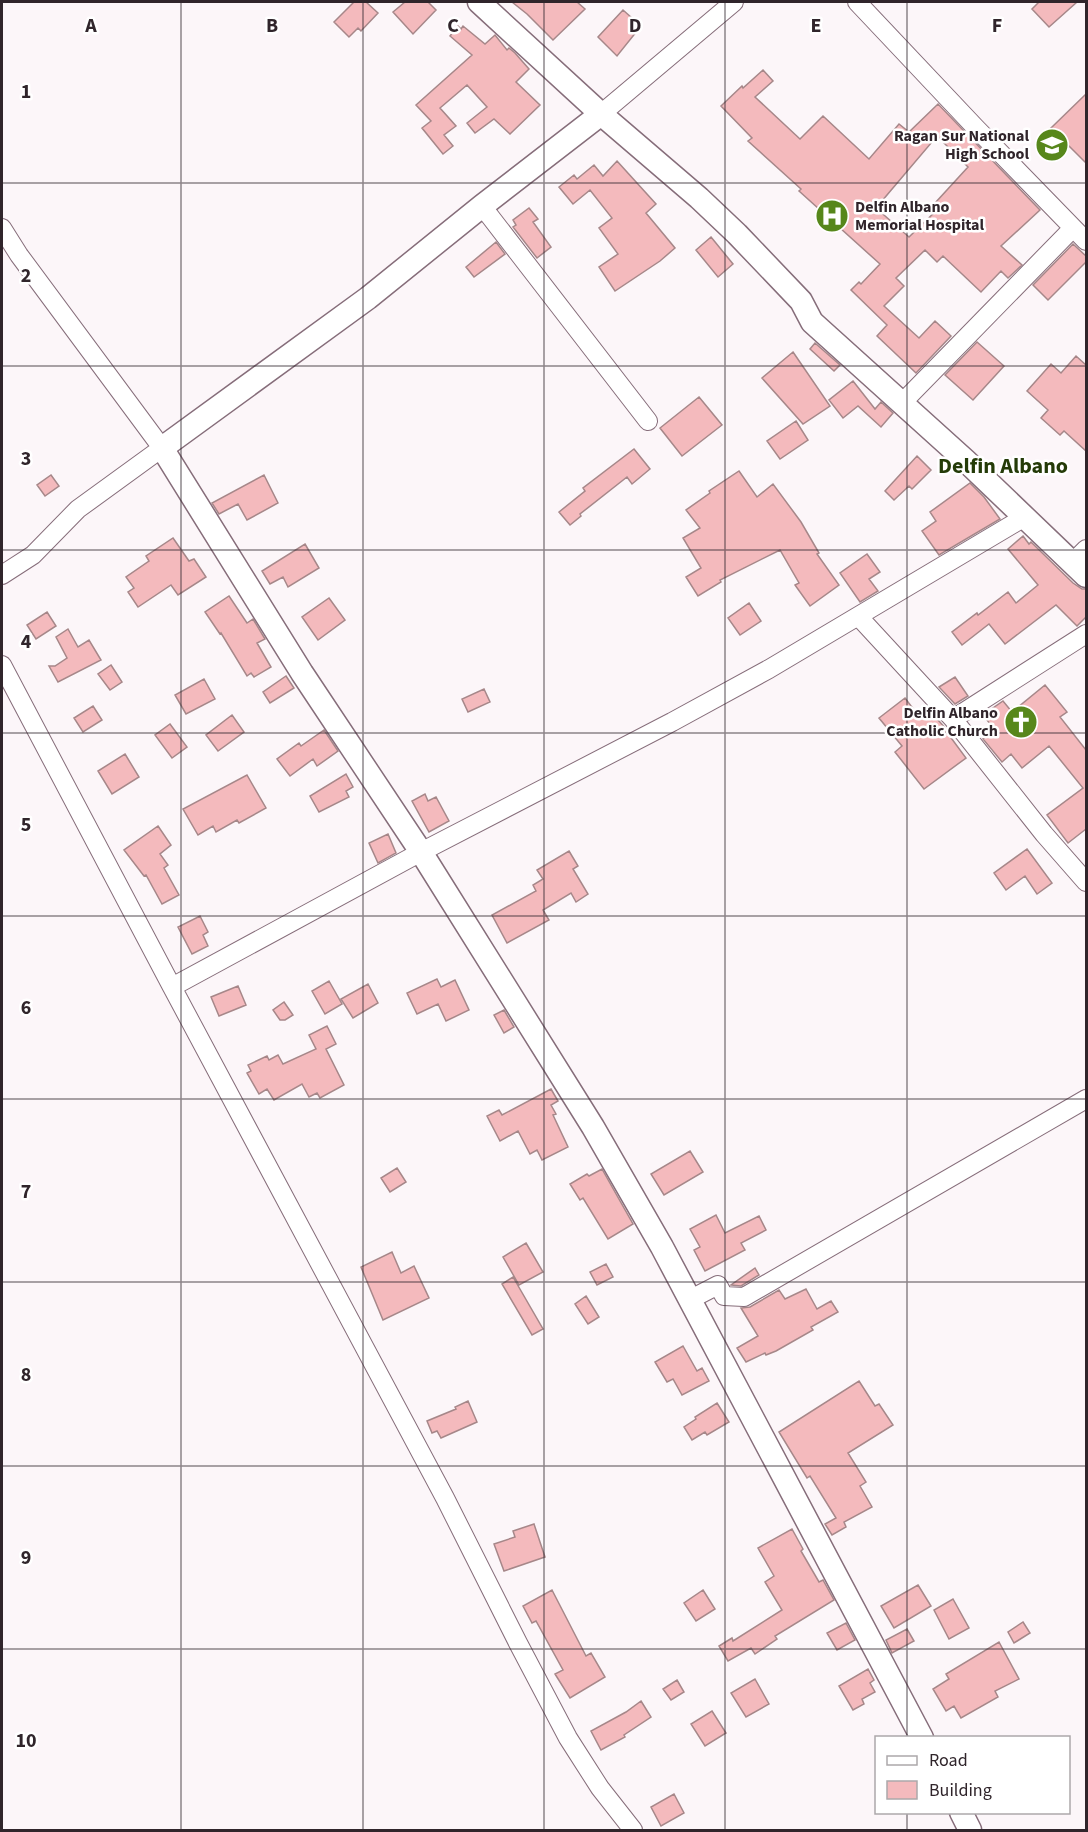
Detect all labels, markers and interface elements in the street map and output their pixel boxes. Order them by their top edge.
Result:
text: A [84,12,97,40]
text: B [266,12,278,40]
text: C [447,12,459,40]
text: D [629,12,641,40]
text: E [811,12,821,40]
text: F [992,12,1002,40]
text: 1 [21,78,31,106]
place label: Ragan Sur National High School [894,125,1029,165]
school or university icon: Ragan Sur National High School [1034,127,1070,163]
place label: Delfin Albano Memorial Hospital [855,196,985,236]
hospital icon: Delfin Albano Memorial Hospital [814,198,850,234]
text: 2 [21,262,31,290]
text: 3 [21,445,31,473]
district label: Delfin Albano [938,450,1068,482]
text: 4 [21,628,32,656]
place label: Delfin Albano Catholic Church [886,702,998,742]
church icon: Delfin Albano Catholic Church [1003,704,1039,740]
text: 5 [21,811,31,839]
text: 6 [21,994,31,1022]
text: 7 [21,1178,31,1206]
text: 8 [21,1361,31,1389]
text: 9 [21,1544,31,1572]
text: 10 [15,1727,37,1755]
legend [875,1736,1070,1814]
text: Road [929,1748,968,1773]
text: Building [929,1778,992,1803]

